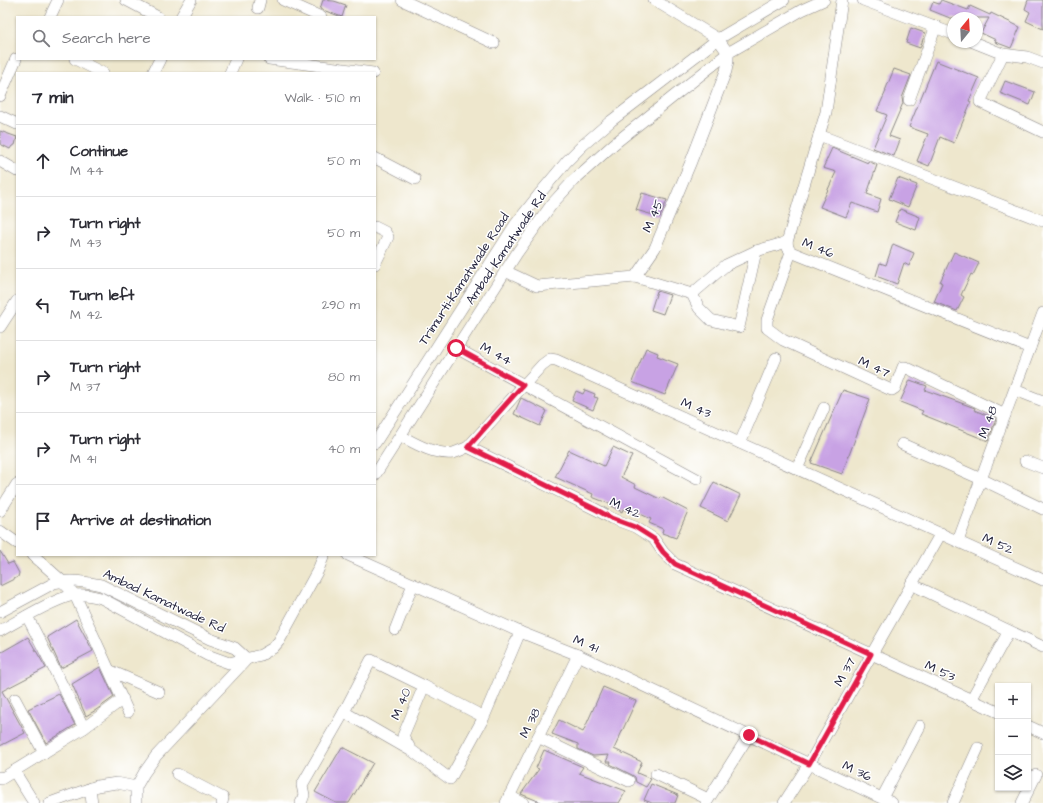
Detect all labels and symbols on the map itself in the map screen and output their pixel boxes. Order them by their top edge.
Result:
north arrow [947,12,983,48]
street label: Ambad Kamatwade Rd [461,188,551,308]
street label: M 45 [638,197,668,235]
street label: Trimurti-Kamatwade Road [414,209,514,349]
street label: M 46 [799,233,837,263]
street label: M 44 [477,338,515,370]
route start [447,339,465,357]
street label: M 47 [855,352,893,382]
street label: M 43 [678,393,714,423]
street label: M 48 [974,403,1002,441]
street label: M 42 [607,493,644,523]
street label: M 52 [979,529,1017,559]
street label: Ambad Kamatwade Rd [100,565,228,637]
street label: M 41 [570,631,602,658]
street label: M 37 [830,654,860,690]
street label: M 53 [922,656,959,686]
street label: M 40 [386,685,416,723]
street label: M 38 [515,705,545,741]
route end [740,726,758,744]
street label: M 36 [839,756,875,786]

